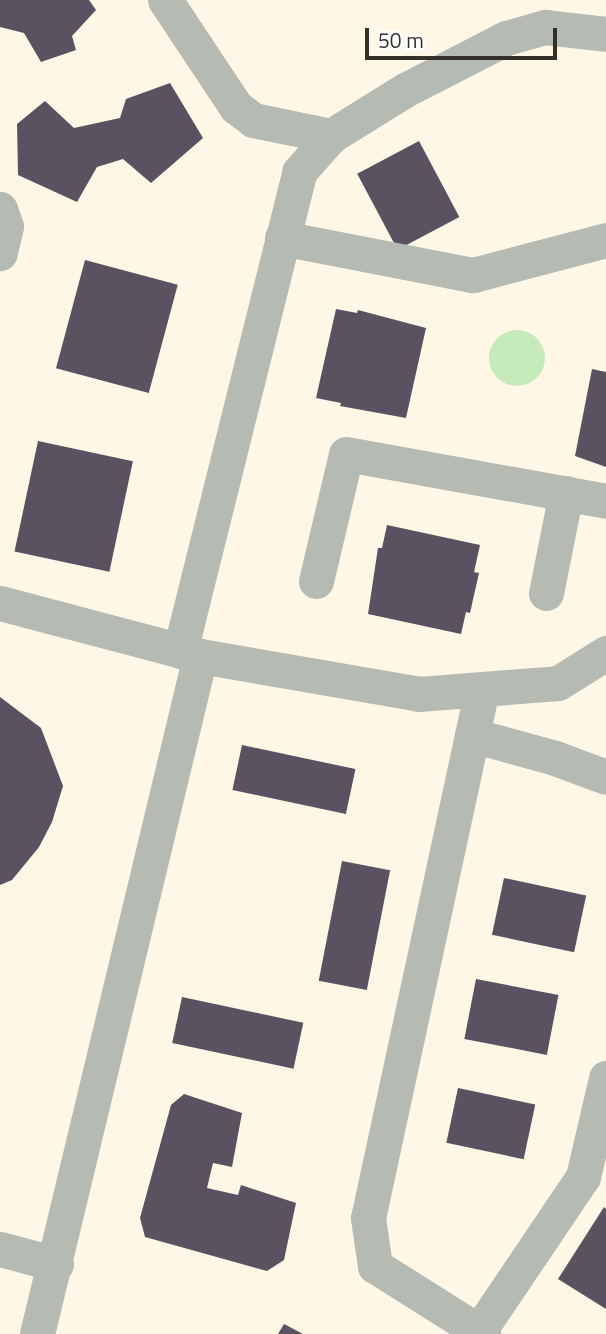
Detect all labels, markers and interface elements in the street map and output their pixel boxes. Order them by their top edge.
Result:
scale bar [368,14,560,58]
text: 50 m [378,24,424,56]

